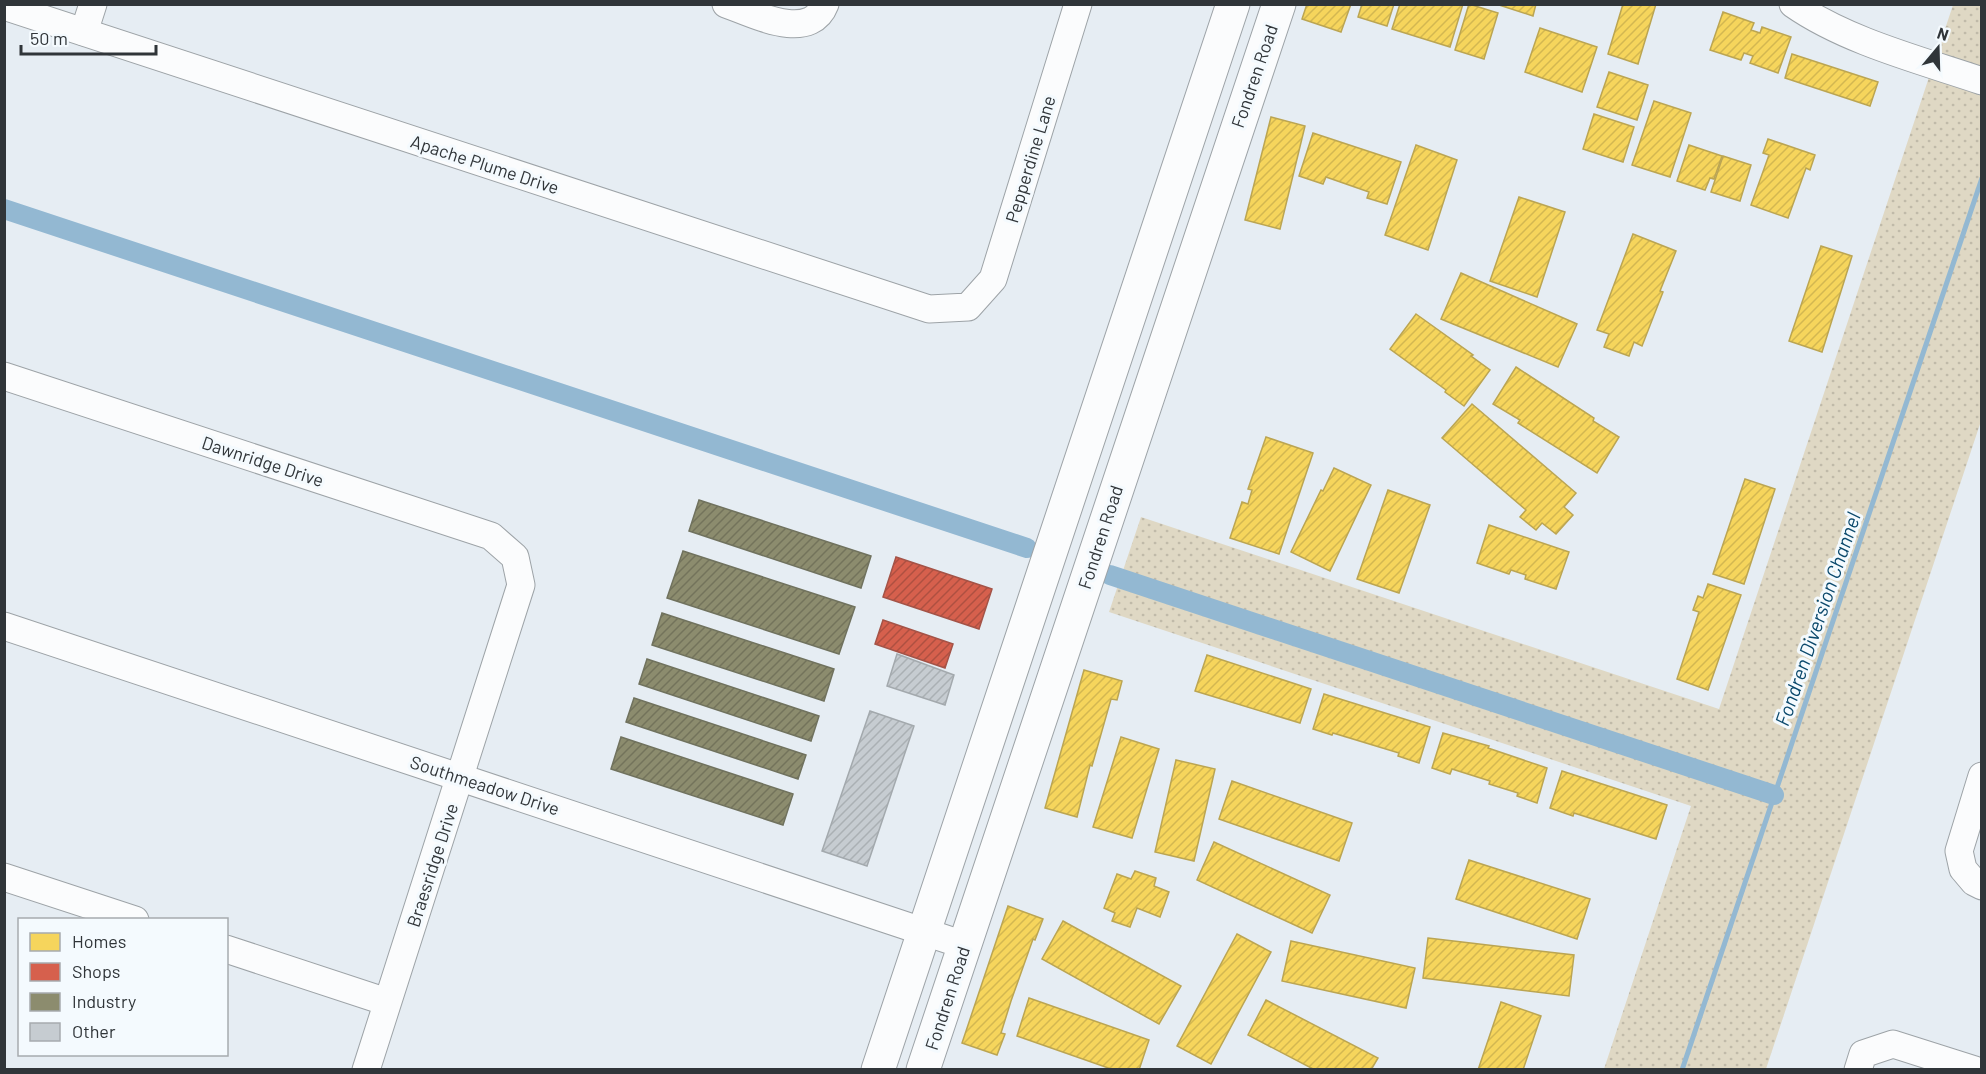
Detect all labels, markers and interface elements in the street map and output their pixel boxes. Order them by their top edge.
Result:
scale bar [21,18,156,56]
north arrow [1908,18,1968,78]
street label: Fondren Road [1226,21,1282,131]
text: N [1935,23,1951,44]
text: 50 m [30,27,68,49]
street label: Pepperdine Lane [1000,93,1060,225]
street label: Apache Plume Drive [408,130,562,198]
street label: Dawnridge Drive [199,431,327,491]
street label: Fondren Road [1073,482,1127,592]
water label: Fondren Diversion Channel [1769,509,1865,729]
street label: Southmeadow Drive [408,750,562,820]
street label: Braesridge Drive [402,800,462,930]
legend [18,918,228,1056]
text: Homes [72,930,126,952]
street label: Fondren Road [920,943,974,1053]
text: Shops [72,960,121,982]
text: Industry [72,990,136,1012]
text: Other [72,1020,116,1042]

